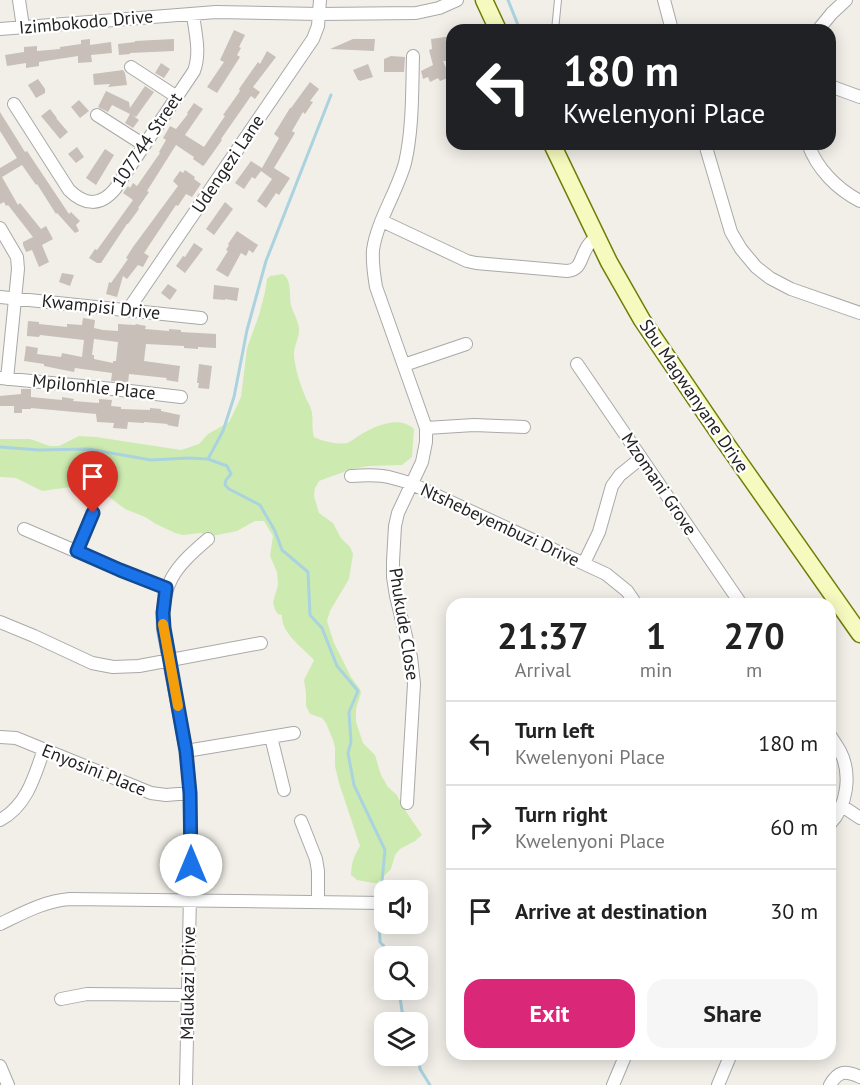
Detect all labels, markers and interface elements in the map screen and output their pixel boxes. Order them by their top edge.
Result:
street label: Izimbokodo Drive [18,4,154,39]
text: 180 m [563,43,679,98]
icon: left [464,48,542,126]
street label: 107744 Street [106,88,187,192]
text: Kwelenyoni Place [563,96,765,130]
street label: Udengezi Lane [186,110,269,217]
street label: Kwampisi Drive [41,289,161,324]
street label: Sbu Magwanyane Drive [635,315,754,477]
street label: Mpilonhle Place [31,369,157,404]
street label: Mzomani Grove [617,428,702,539]
pin [67,451,118,513]
icon: arrive [76,460,109,493]
street label: Ntshebeyembuzi Drive [417,478,583,571]
street label: Phukude Close [384,566,425,682]
text: 21:37 [497,612,589,659]
text: 1 [646,612,666,659]
text: 270 [724,612,785,659]
text: Arrival [515,657,571,683]
text: min [640,657,672,683]
text: m [746,657,762,683]
text: Turn left [515,716,595,744]
icon: left [464,727,497,760]
text: 180 m [758,729,818,757]
street label: Enyosini Place [39,738,150,801]
text: Kwelenyoni Place [515,744,665,770]
text: Turn right [515,800,607,828]
icon: right [464,811,497,844]
text: 60 m [770,813,818,841]
text: Kwelenyoni Place [515,828,665,854]
position arrow [159,833,223,897]
map controls [374,880,428,1066]
button: sound [374,880,428,934]
icon: arrive [464,895,497,928]
text: Arrive at destination [515,897,707,925]
text: 30 m [770,897,818,925]
street label: Malukazi Drive [175,926,200,1040]
button: search [374,946,428,1000]
button: Exit [464,979,635,1048]
button: Share [647,979,818,1048]
button: layers [374,1012,428,1066]

